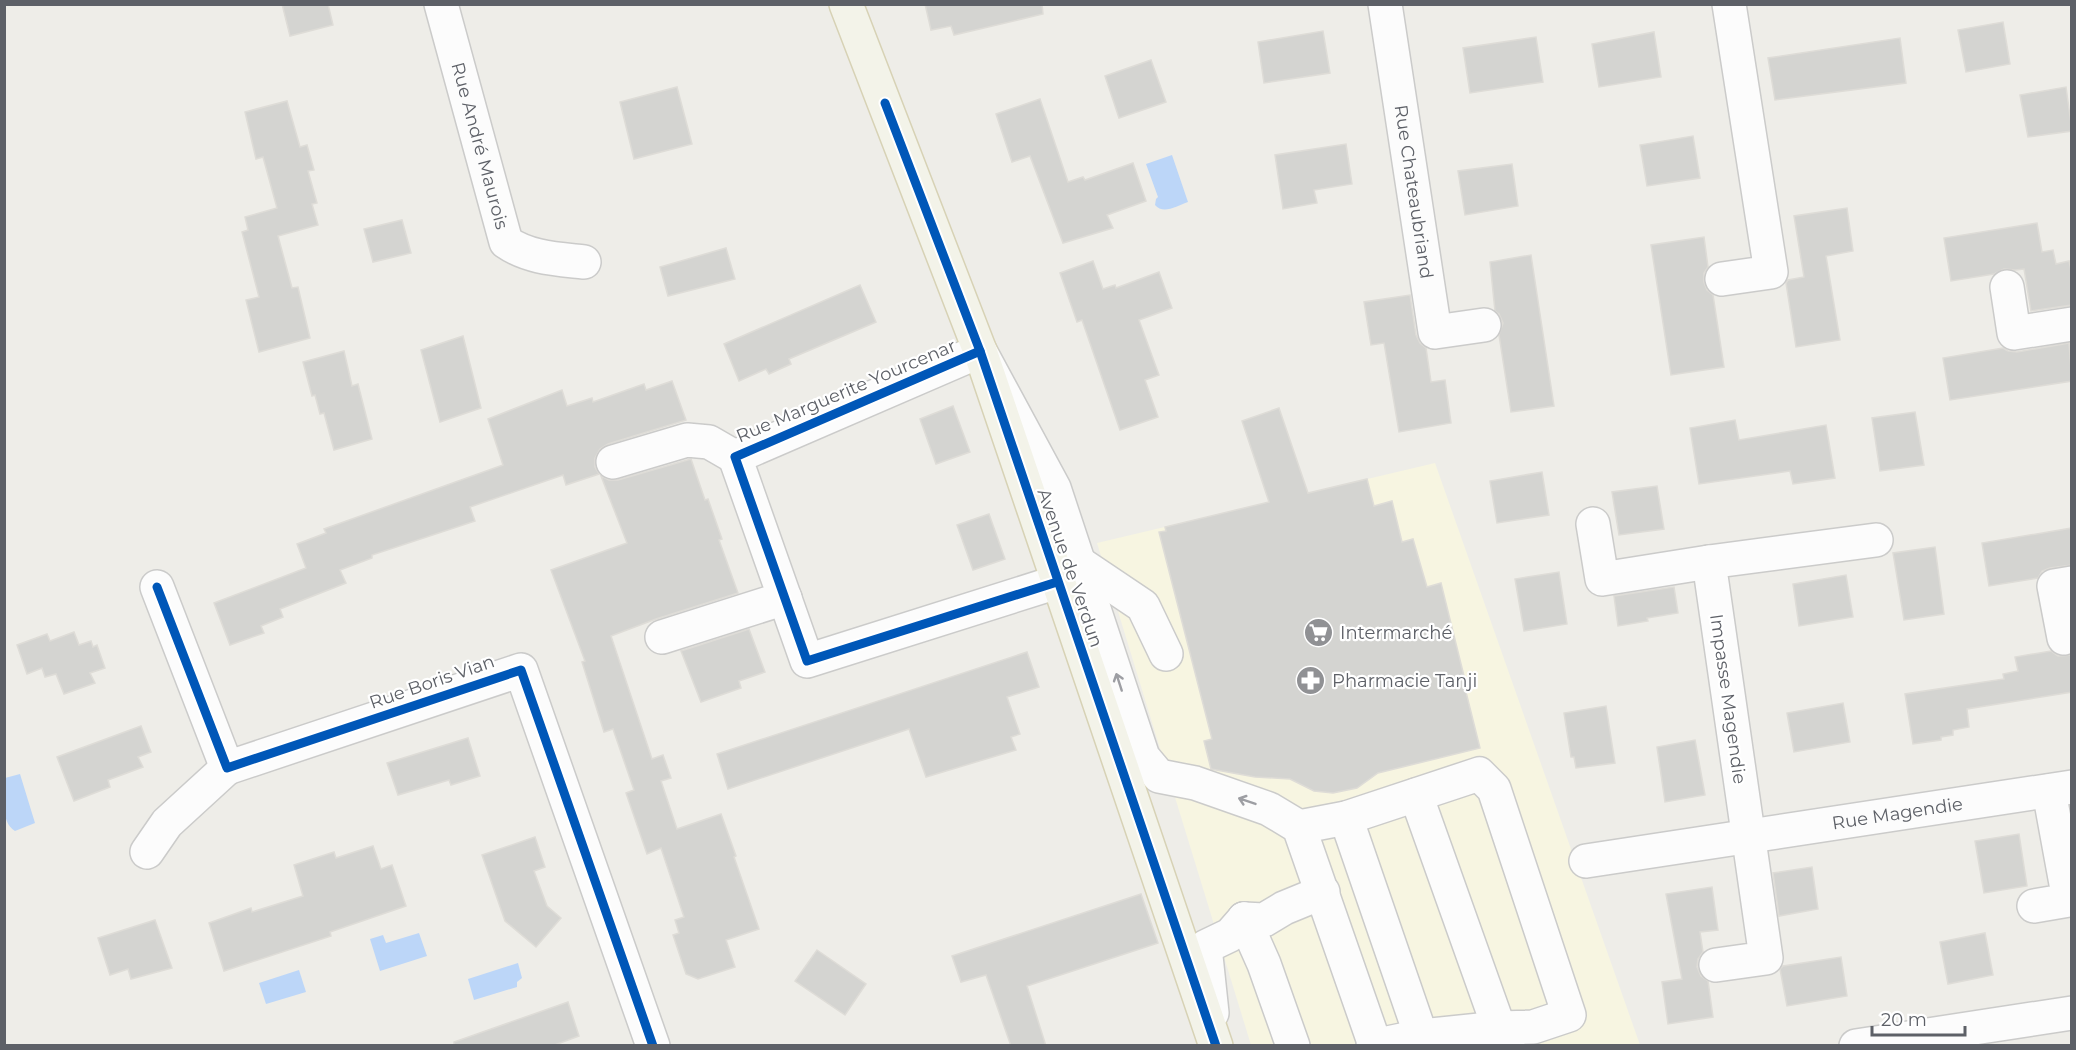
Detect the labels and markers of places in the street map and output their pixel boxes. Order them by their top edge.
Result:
supermarket icon: Intermarché [1303,617,1335,649]
place label: Intermarché [1340,622,1452,644]
pharmacy icon: Pharmacie Tanji [1295,665,1327,697]
place label: Pharmacie Tanji [1332,670,1477,692]

